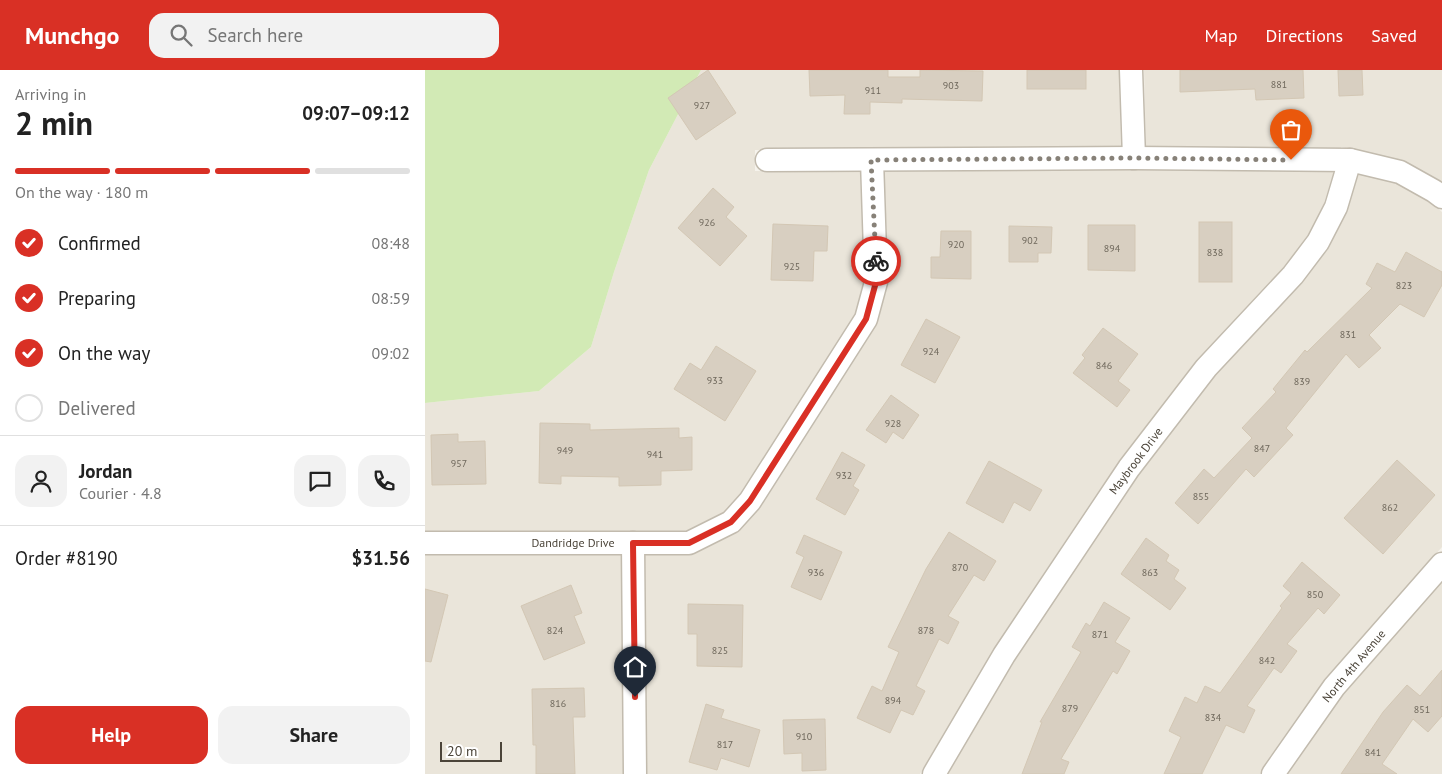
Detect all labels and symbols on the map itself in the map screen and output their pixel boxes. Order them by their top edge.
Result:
house number: 881 [1271,78,1287,91]
house number: 903 [943,79,959,92]
house number: 911 [865,84,881,97]
house number: 927 [694,99,710,112]
pin [1270,109,1312,160]
house number: 926 [699,216,715,229]
house number: 902 [1022,234,1038,247]
courier [851,236,901,286]
house number: 920 [948,238,965,251]
house number: 894 [1104,242,1121,255]
house number: 838 [1207,246,1223,259]
house number: 925 [784,260,800,273]
house number: 823 [1396,279,1412,292]
house number: 831 [1340,328,1356,341]
house number: 924 [923,345,940,358]
house number: 846 [1096,359,1112,372]
house number: 933 [707,374,723,387]
house number: 839 [1294,375,1310,388]
house number: 928 [885,417,901,430]
street label: Maybrook Drive [1106,424,1166,497]
house number: 847 [1254,442,1270,455]
house number: 949 [557,444,573,457]
house number: 941 [647,448,663,461]
house number: 957 [451,457,467,470]
house number: 932 [836,469,852,482]
house number: 855 [1193,490,1209,503]
house number: 862 [1382,501,1398,514]
street label: Dandridge Drive [531,535,615,550]
house number: 870 [952,561,969,574]
house number: 936 [808,566,824,579]
house number: 863 [1142,566,1158,579]
house number: 850 [1307,588,1324,601]
house number: 824 [547,624,564,637]
house number: 878 [918,624,934,637]
street label: North 4th Avenue [1319,626,1388,705]
house number: 871 [1092,628,1108,641]
house number: 825 [712,644,728,657]
pin [614,646,656,697]
house number: 842 [1259,654,1275,667]
house number: 894 [885,694,902,707]
house number: 816 [550,697,566,710]
house number: 879 [1062,702,1078,715]
house number: 851 [1414,703,1430,716]
house number: 834 [1205,711,1222,724]
house number: 910 [796,730,813,743]
house number: 817 [717,738,733,751]
scale bar [440,739,503,762]
house number: 841 [1365,746,1381,759]

